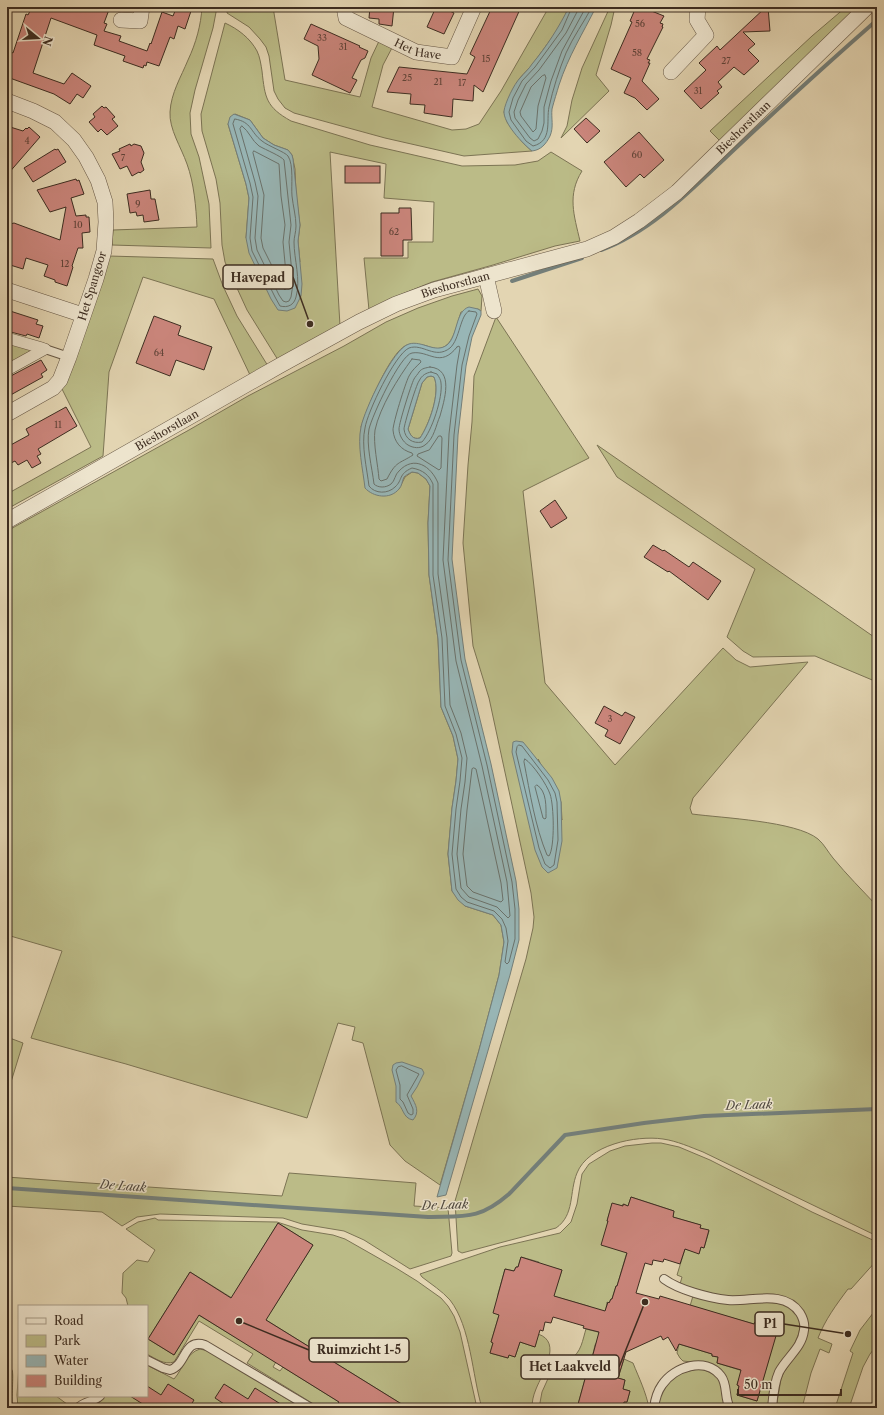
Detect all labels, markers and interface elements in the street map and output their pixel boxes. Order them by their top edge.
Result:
north arrow [18,18,58,58]
house number: 56 [635,18,645,29]
house number: 33 [317,32,327,43]
text: N [39,34,56,48]
street label: Het Have [392,35,442,62]
house number: 31 [339,41,348,52]
house number: 58 [632,47,642,58]
house number: 15 [482,53,490,64]
house number: 27 [721,55,731,66]
house number: 25 [402,72,412,83]
house number: 21 [434,76,443,87]
house number: 17 [458,77,467,88]
house number: 31 [694,85,703,96]
street label: Bieshorstlaan [713,98,774,157]
house number: 4 [24,135,30,146]
house number: 60 [632,149,643,160]
house number: 7 [121,152,126,163]
house number: 9 [135,198,141,209]
house number: 10 [73,219,83,230]
house number: 62 [389,226,399,237]
street label: Het Spangoor [75,249,109,322]
house number: 12 [61,258,69,269]
callout: Havepad [223,265,293,289]
street label: Bieshorstlaan [419,268,491,301]
text: Havepad [231,270,285,285]
house number: 64 [154,347,164,358]
street label: Bieshorstlaan [133,406,201,453]
house number: 11 [54,419,62,430]
house number: 3 [608,713,613,724]
water label: De Laak [724,1096,773,1113]
water label: De Laak [98,1176,148,1195]
water label: De Laak [420,1196,469,1213]
legend [18,1305,148,1397]
callout: P1 [755,1312,784,1336]
text: Road [54,1313,84,1328]
text: P1 [763,1316,777,1331]
text: Park [54,1333,81,1348]
callout: Ruimzicht 1-5 [309,1338,409,1362]
text: Ruimzicht 1-5 [317,1342,402,1357]
text: Water [53,1353,88,1368]
callout: Het Laakveld [521,1355,619,1379]
text: Het Laakveld [529,1359,611,1374]
scale bar [738,1371,841,1397]
text: Building [54,1373,102,1388]
text: 50 m [744,1377,773,1392]

